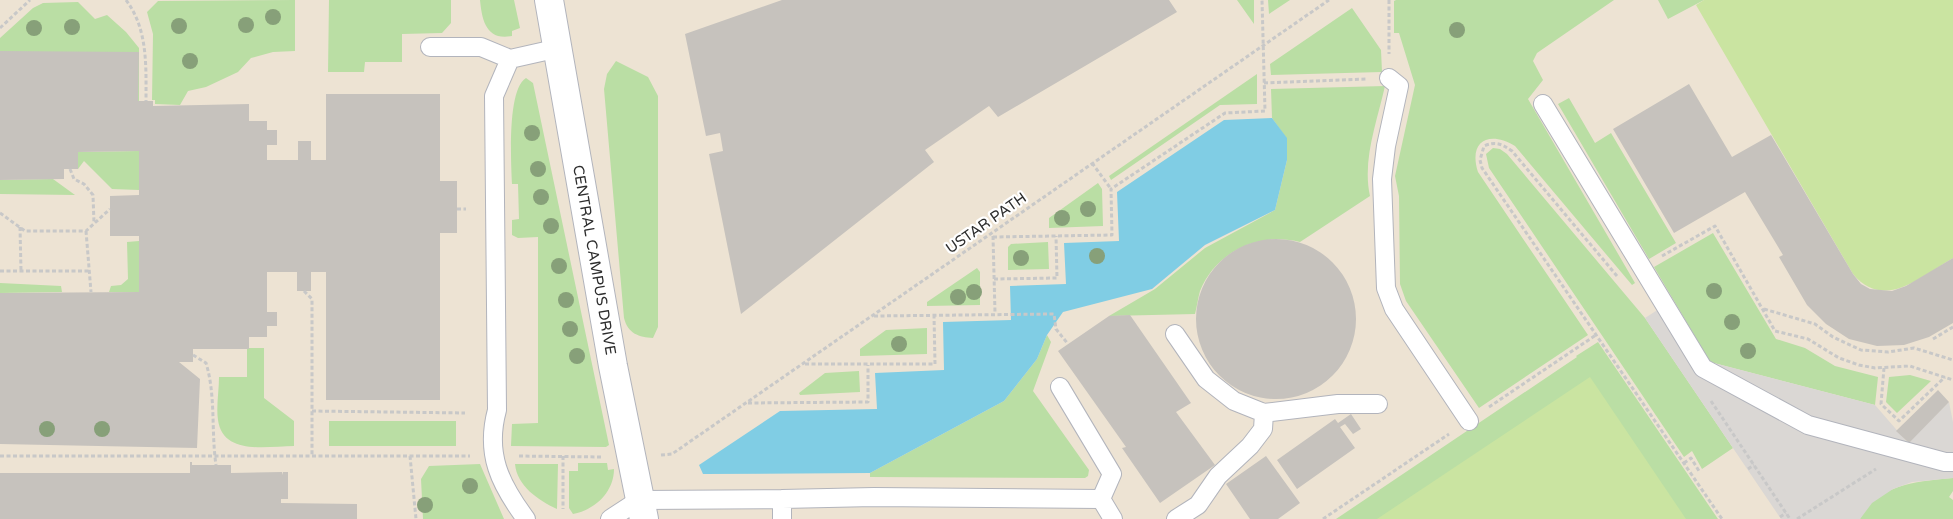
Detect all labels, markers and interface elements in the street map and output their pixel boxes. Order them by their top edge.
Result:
street label: CENTRAL CAMPUS DRIVE [569,164,620,356]
street label: USTAR PATH [942,189,1030,257]

